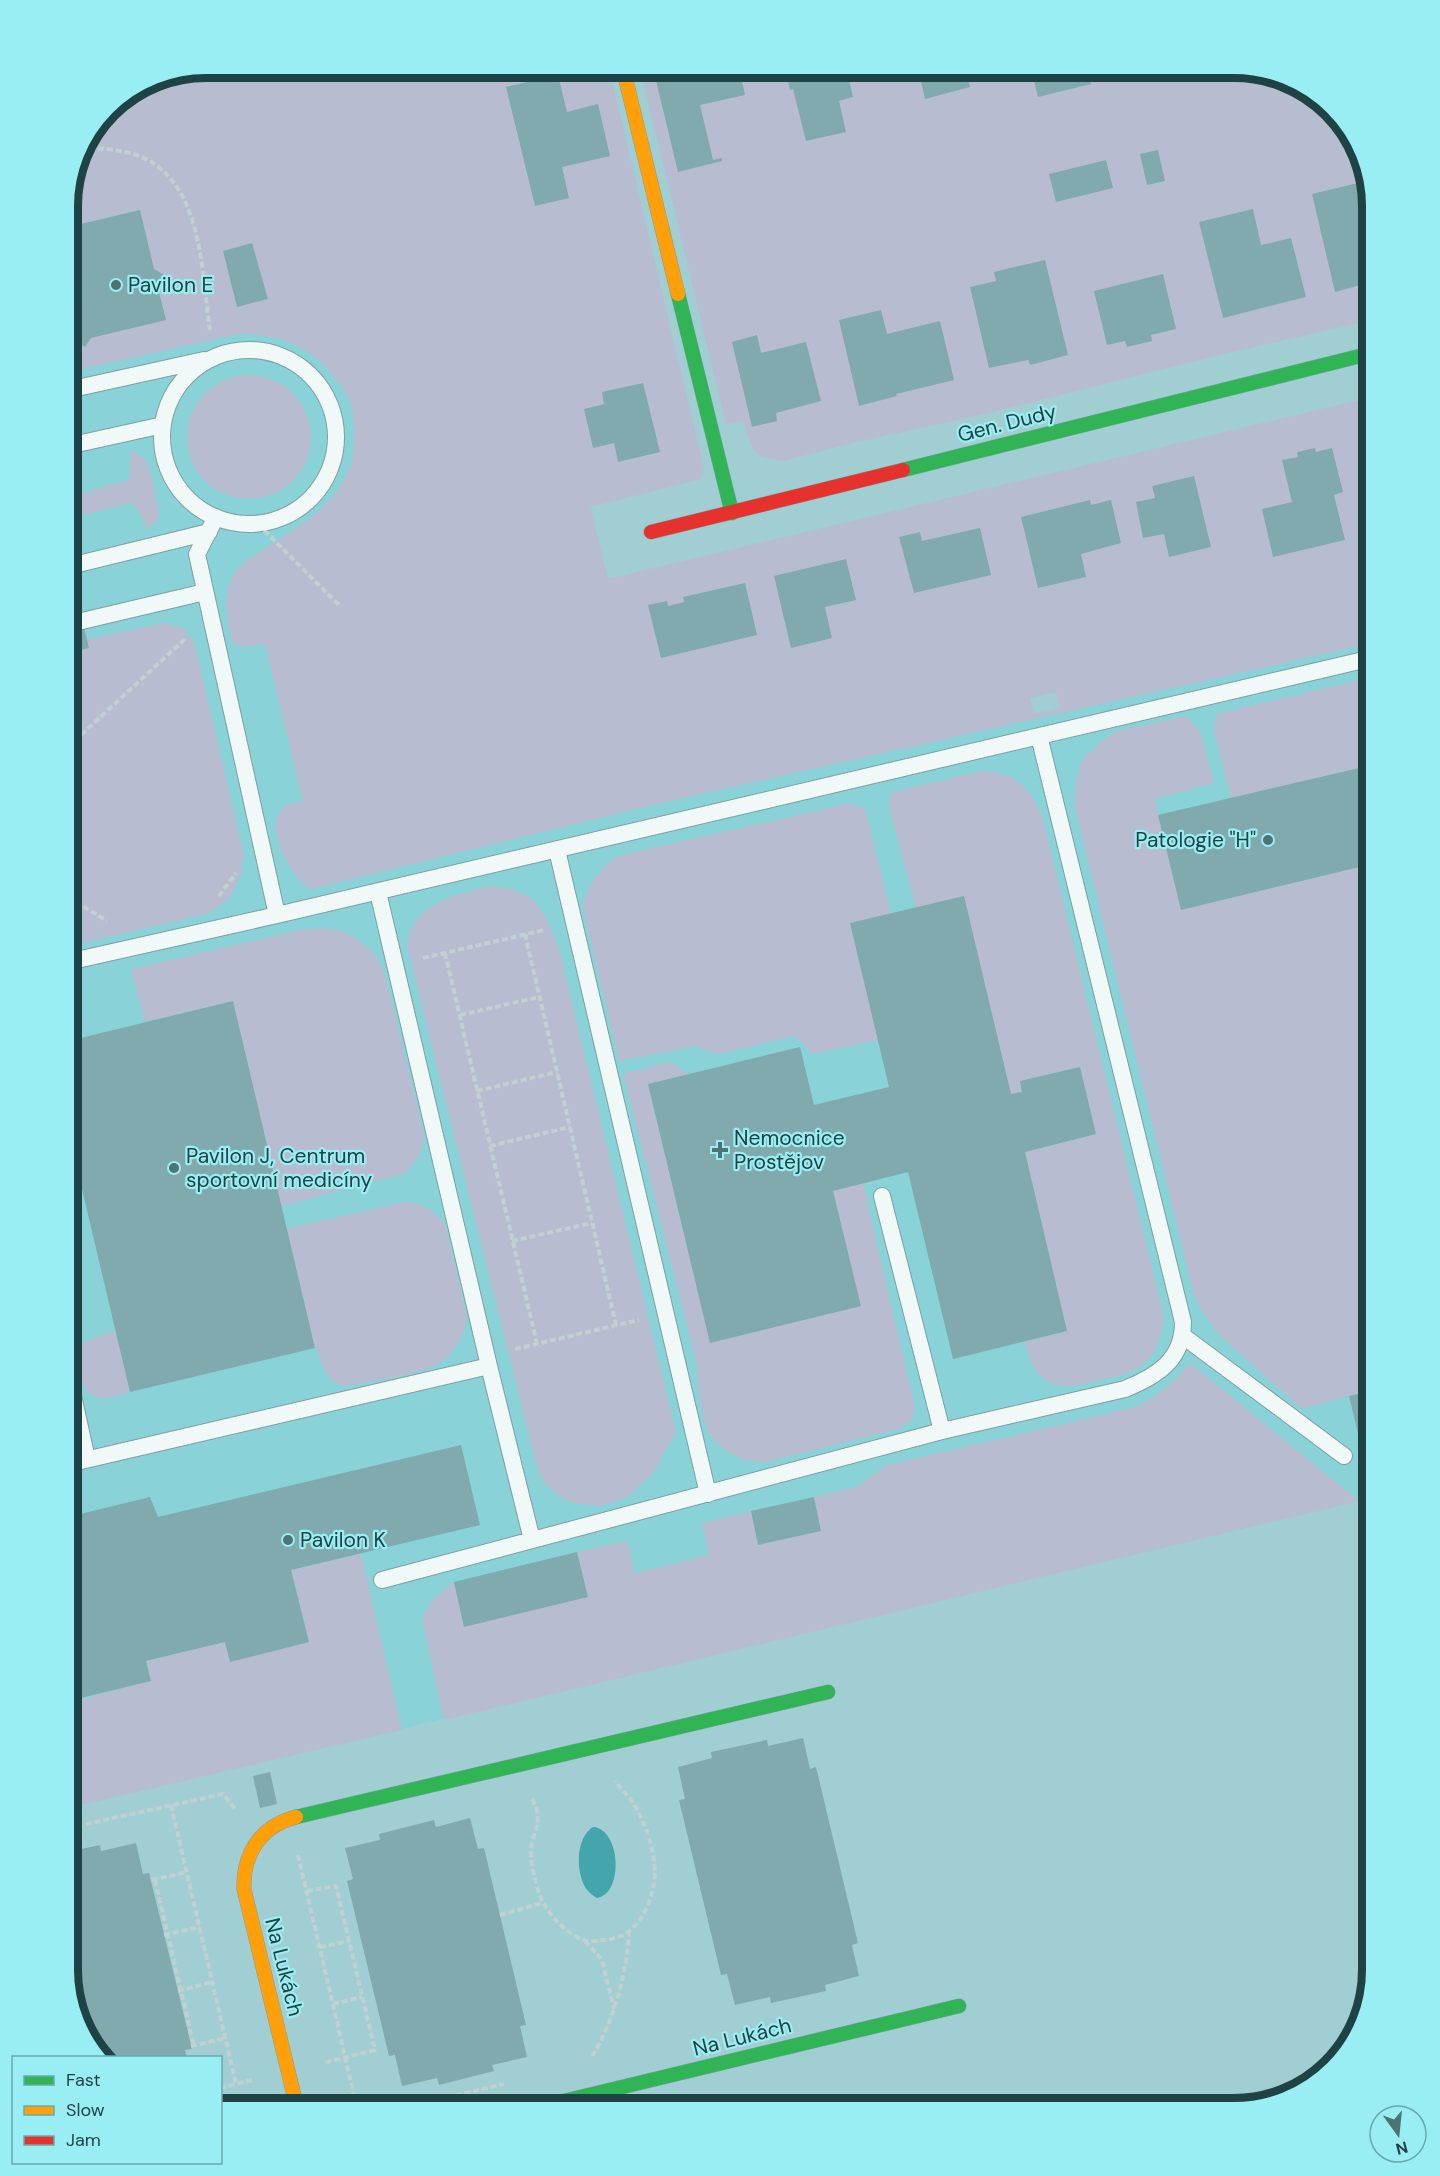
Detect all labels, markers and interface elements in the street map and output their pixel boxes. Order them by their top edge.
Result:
place label: Pavilon E [128,271,213,299]
marker: Pavilon E [109,278,123,292]
street label: Gen. Dudy [955,397,1060,449]
place label: Patologie "H" [1135,826,1256,854]
marker: Patologie "H" [1261,833,1275,847]
place label: Nemocnice Prostějov [734,1124,845,1176]
marker: Nemocnice Prostějov [711,1141,729,1159]
place label: Pavilon J, Centrum sportovní medicíny [186,1142,372,1194]
marker: Pavilon J, Centrum sportovní medicíny [167,1161,181,1175]
place label: Pavilon K [300,1526,386,1554]
marker: Pavilon K [281,1533,295,1547]
street label: Na Lukách [258,1915,310,2019]
street label: Na Lukách [690,2011,794,2063]
legend [12,2056,222,2164]
text: Fast [66,2068,101,2092]
text: Slow [66,2098,105,2122]
north arrow [1368,2104,1428,2164]
text: Jam [66,2128,101,2152]
text: N [1393,2136,1410,2160]

